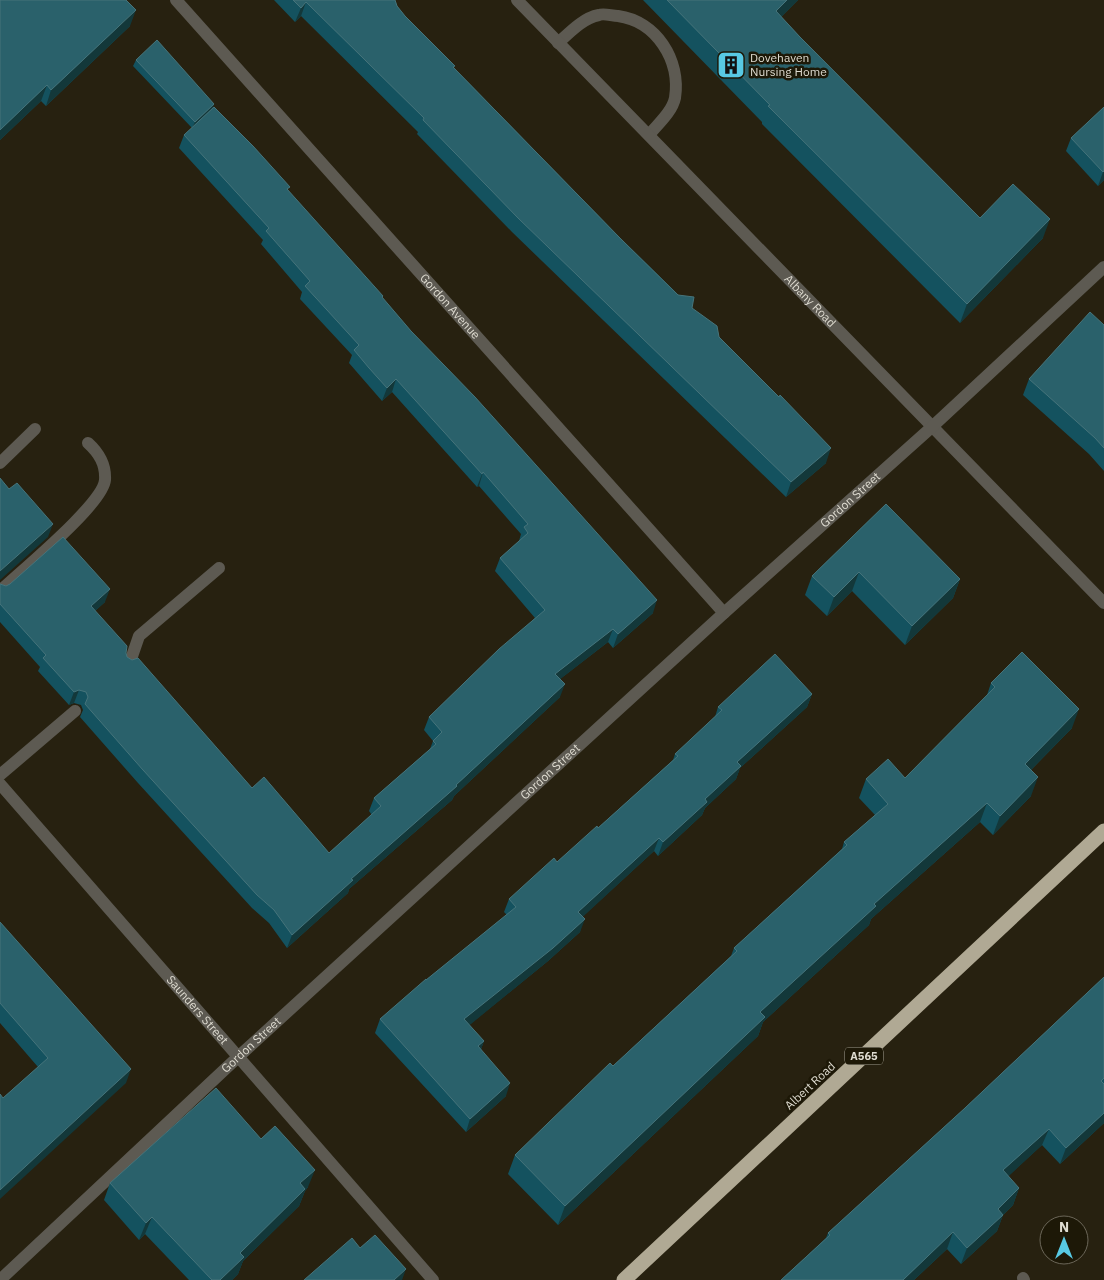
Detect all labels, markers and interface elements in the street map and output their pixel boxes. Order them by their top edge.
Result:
building icon: Dovehaven Nursing Home [716,50,746,80]
place label: Dovehaven Nursing Home [750,50,827,79]
street label: Gordon Avenue [417,270,484,342]
street label: Albany Road [781,271,839,330]
street label: Gordon Street [817,469,883,530]
street label: Gordon Street [517,740,583,803]
street label: Saunders Street [164,972,232,1047]
street label: Gordon Street [218,1014,284,1076]
road number: A565 [845,1048,883,1064]
street label: Albert Road [781,1058,838,1113]
north arrow [1039,1215,1089,1265]
text: N [1059,1218,1069,1236]

